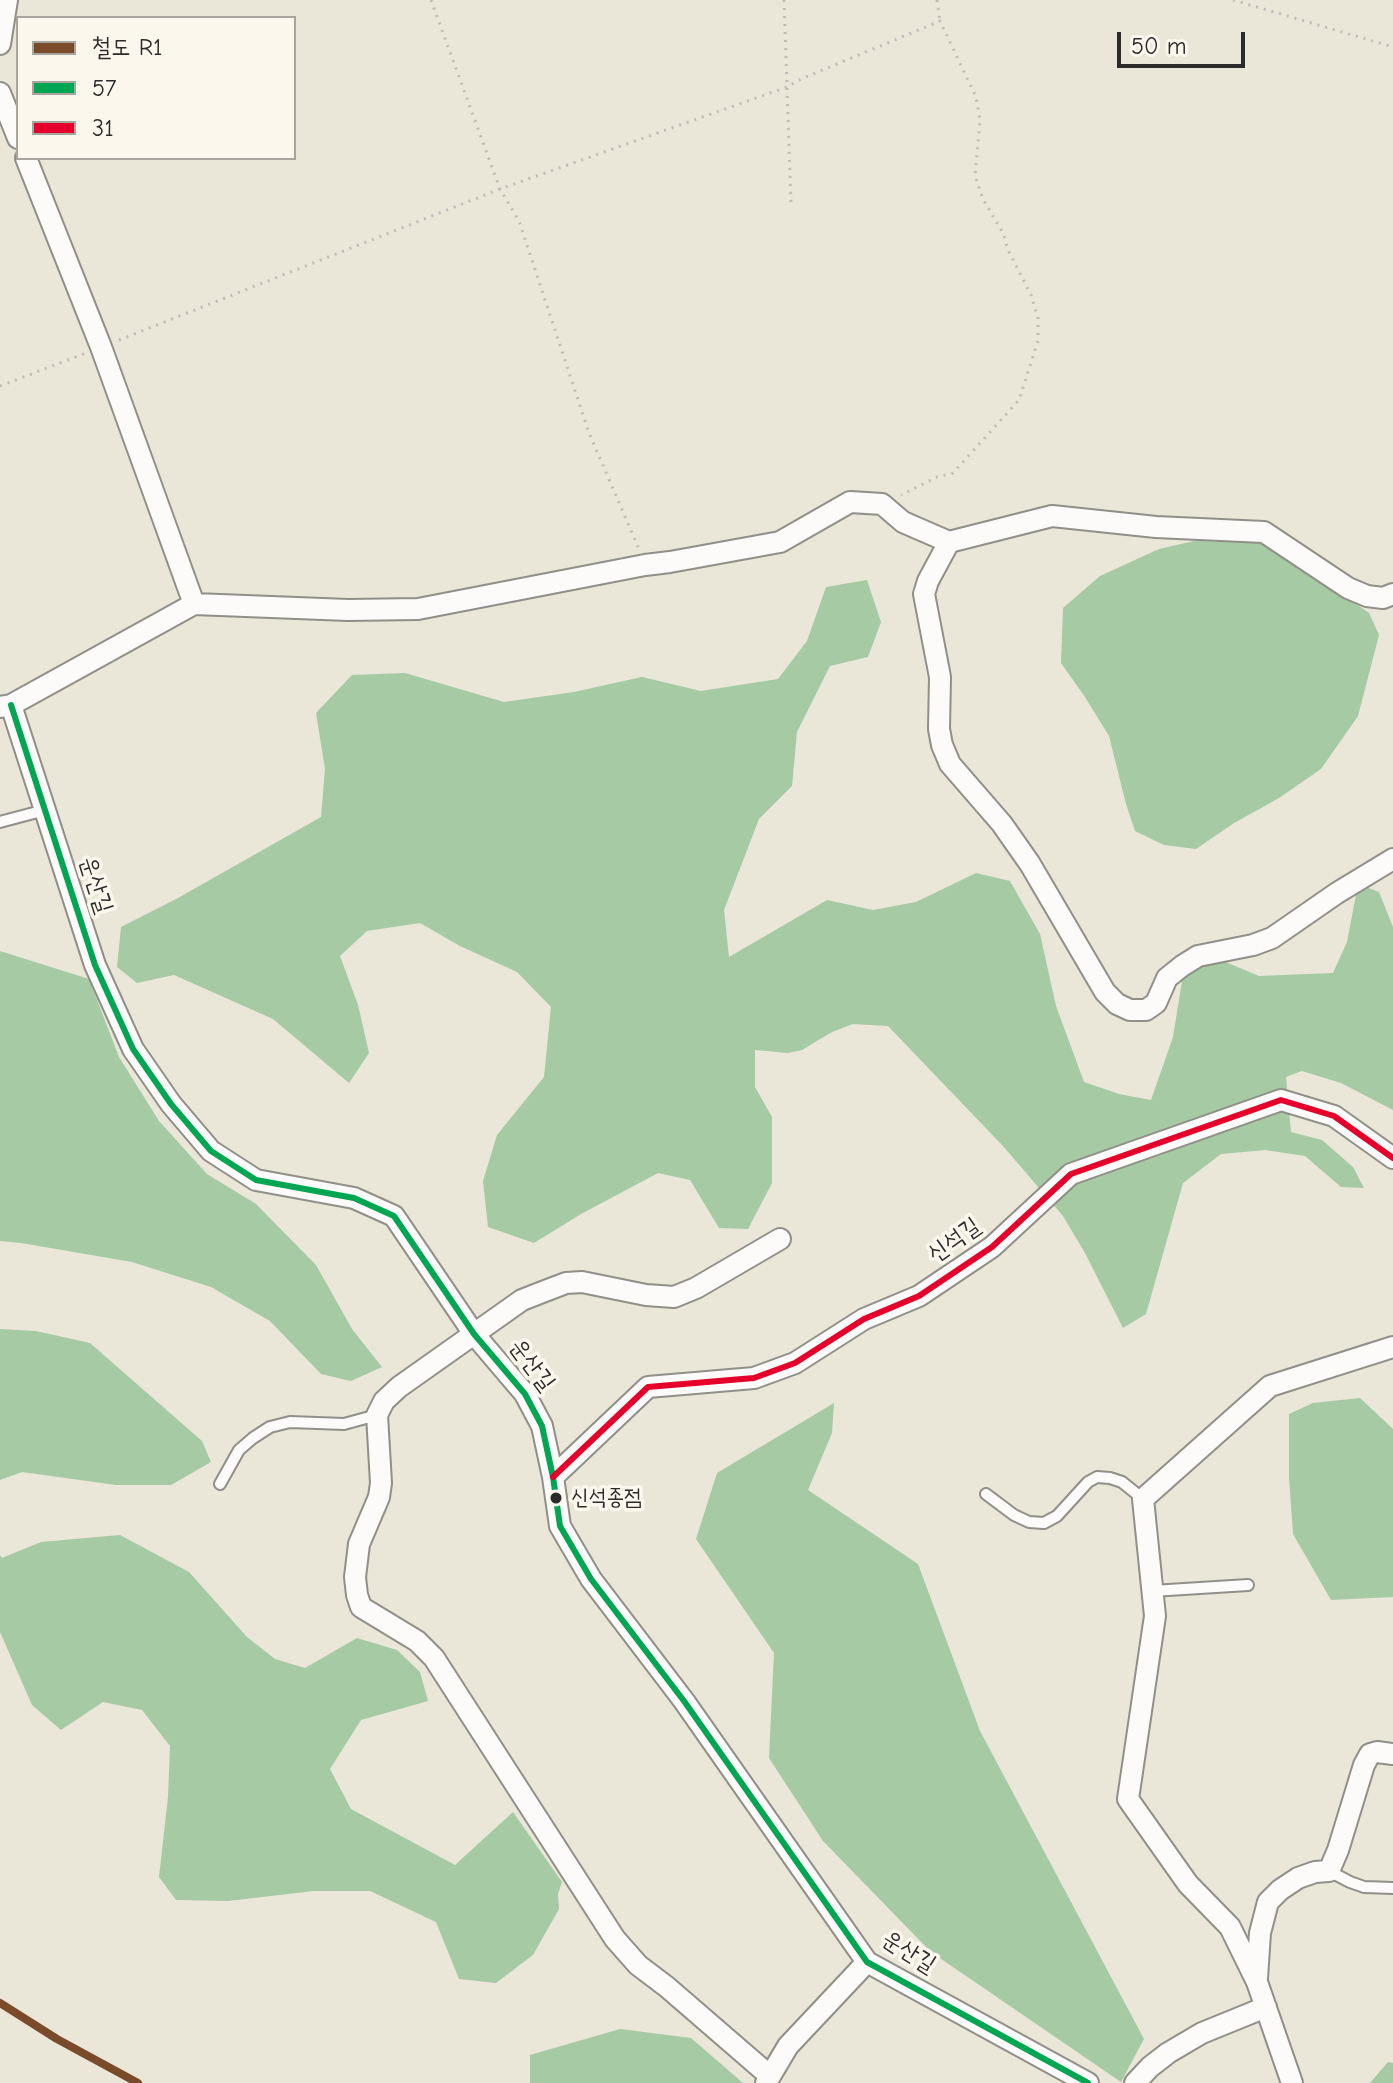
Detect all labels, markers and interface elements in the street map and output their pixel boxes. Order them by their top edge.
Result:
legend [16,16,296,160]
scale bar [1121,16,1249,66]
text: 50 m [1131,32,1187,60]
text: 철도 R1 [92,33,162,61]
text: 57 [92,74,116,102]
text: 31 [92,114,114,142]
street label: 운산길 [73,853,119,917]
street label: 신석길 [922,1212,986,1268]
street label: 운산길 [503,1333,561,1397]
place label: 신석종점 [571,1485,642,1511]
marker: 신석종점 [548,1490,564,1506]
street label: 운산길 [877,1924,941,1980]

